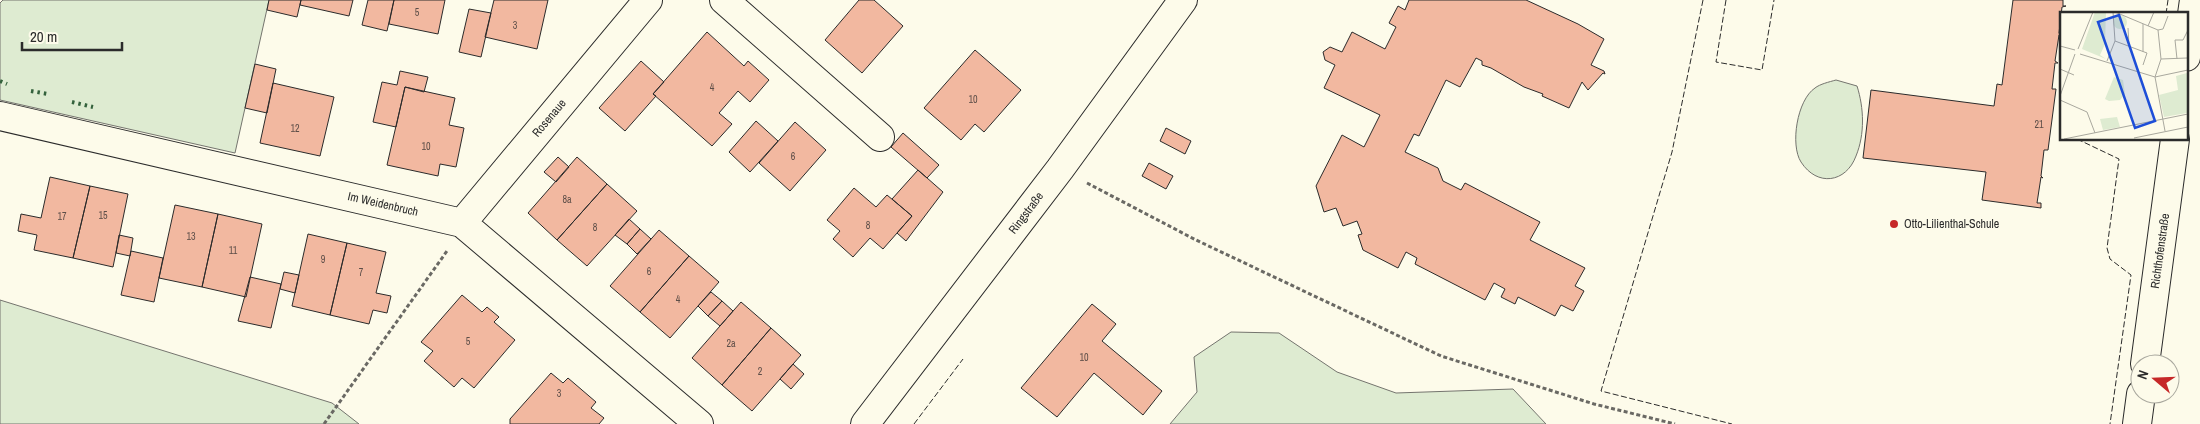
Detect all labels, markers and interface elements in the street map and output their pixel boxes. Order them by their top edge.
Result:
house number: 5 [415,6,420,19]
inset map [2060,12,2188,140]
house number: 3 [513,19,518,32]
scale bar [22,20,122,52]
text: 20 m [30,26,57,47]
house number: 4 [710,81,715,94]
house number: 10 [968,93,978,106]
street label: Rosenaue [528,96,570,140]
house number: 21 [2034,118,2044,131]
house number: 12 [290,122,300,135]
house number: 10 [421,140,431,153]
house number: 6 [791,150,796,163]
street label: Im Weidenbruch [346,188,420,220]
street label: Ringstraße [1005,189,1047,237]
house number: 8a [562,193,572,206]
house number: 15 [98,209,108,222]
house number: 17 [57,210,67,223]
street label: Richthofenstraße [2147,213,2173,289]
place label: Otto-Lilienthal-Schule [1904,216,1999,232]
marker: Otto-Lilienthal-Schule [1888,218,1900,230]
house number: 8 [866,219,871,232]
house number: 8 [593,221,598,234]
house number: 13 [186,230,196,243]
house number: 11 [229,244,238,257]
house number: 9 [321,253,326,266]
house number: 6 [647,265,652,278]
house number: 7 [359,266,364,279]
house number: 4 [676,293,681,306]
house number: 5 [466,335,471,348]
house number: 2a [726,337,736,350]
house number: 10 [1079,351,1089,364]
north arrow [2130,354,2180,404]
house number: 2 [758,365,763,378]
text: N [2133,368,2153,382]
house number: 3 [557,387,562,400]

